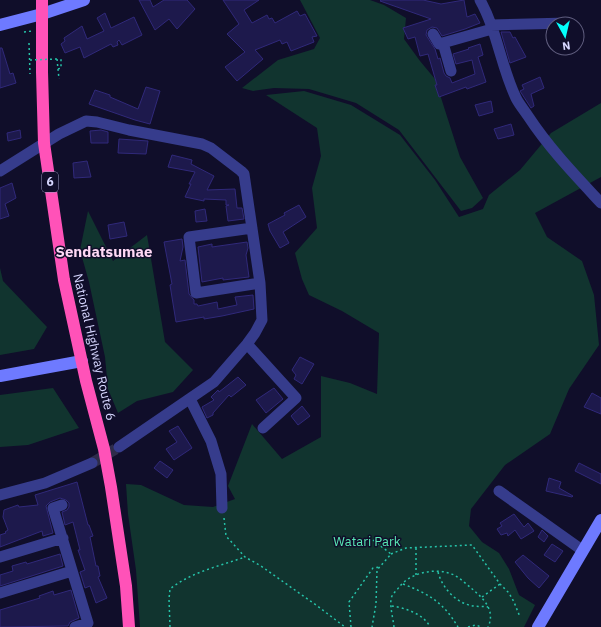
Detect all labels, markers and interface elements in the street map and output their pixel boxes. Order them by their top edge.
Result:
north arrow [545,16,585,56]
text: N [561,38,571,53]
road number: 6 [42,172,58,192]
district label: Sendatsumae [56,242,152,261]
street label: National Highway Route 6 [69,272,120,422]
park label: Watari Park [333,533,401,550]

